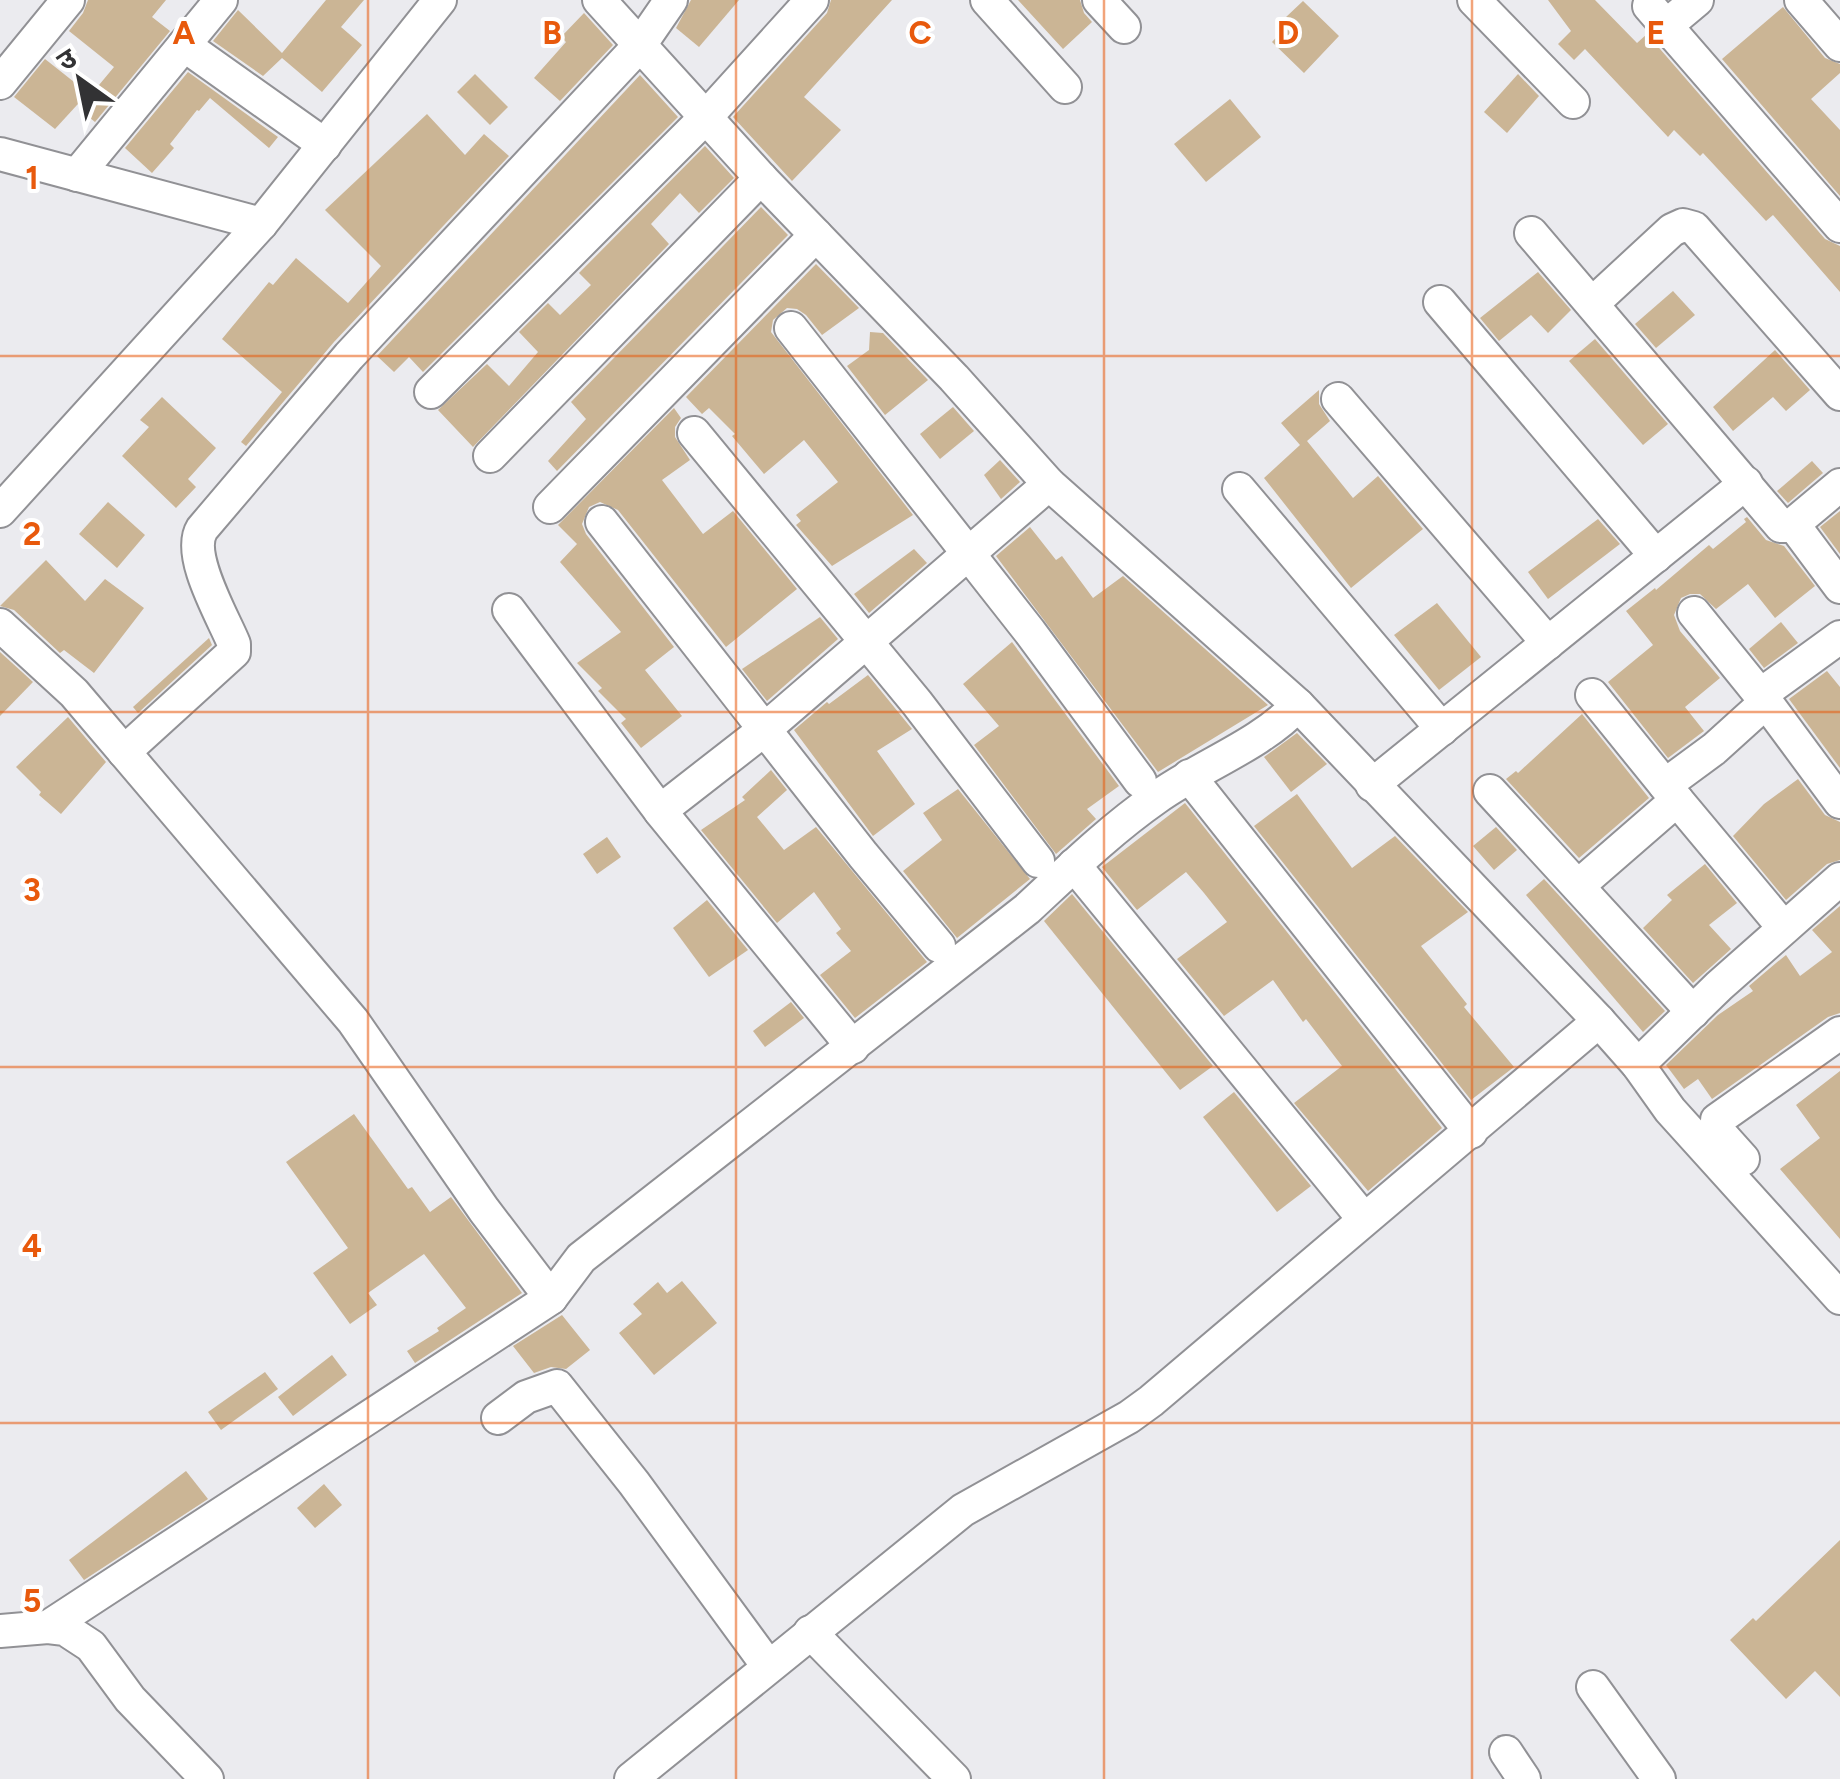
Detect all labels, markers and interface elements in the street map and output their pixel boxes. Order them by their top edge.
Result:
text: A [173,14,196,52]
text: B [542,14,562,52]
text: C [908,14,932,52]
text: D [1277,14,1299,52]
text: E [1647,14,1665,52]
north arrow [30,30,130,130]
text: उ [50,40,83,78]
text: 1 [25,159,39,197]
text: 2 [23,515,41,553]
text: 3 [23,871,41,909]
text: 4 [22,1227,42,1265]
text: 5 [23,1582,41,1620]

